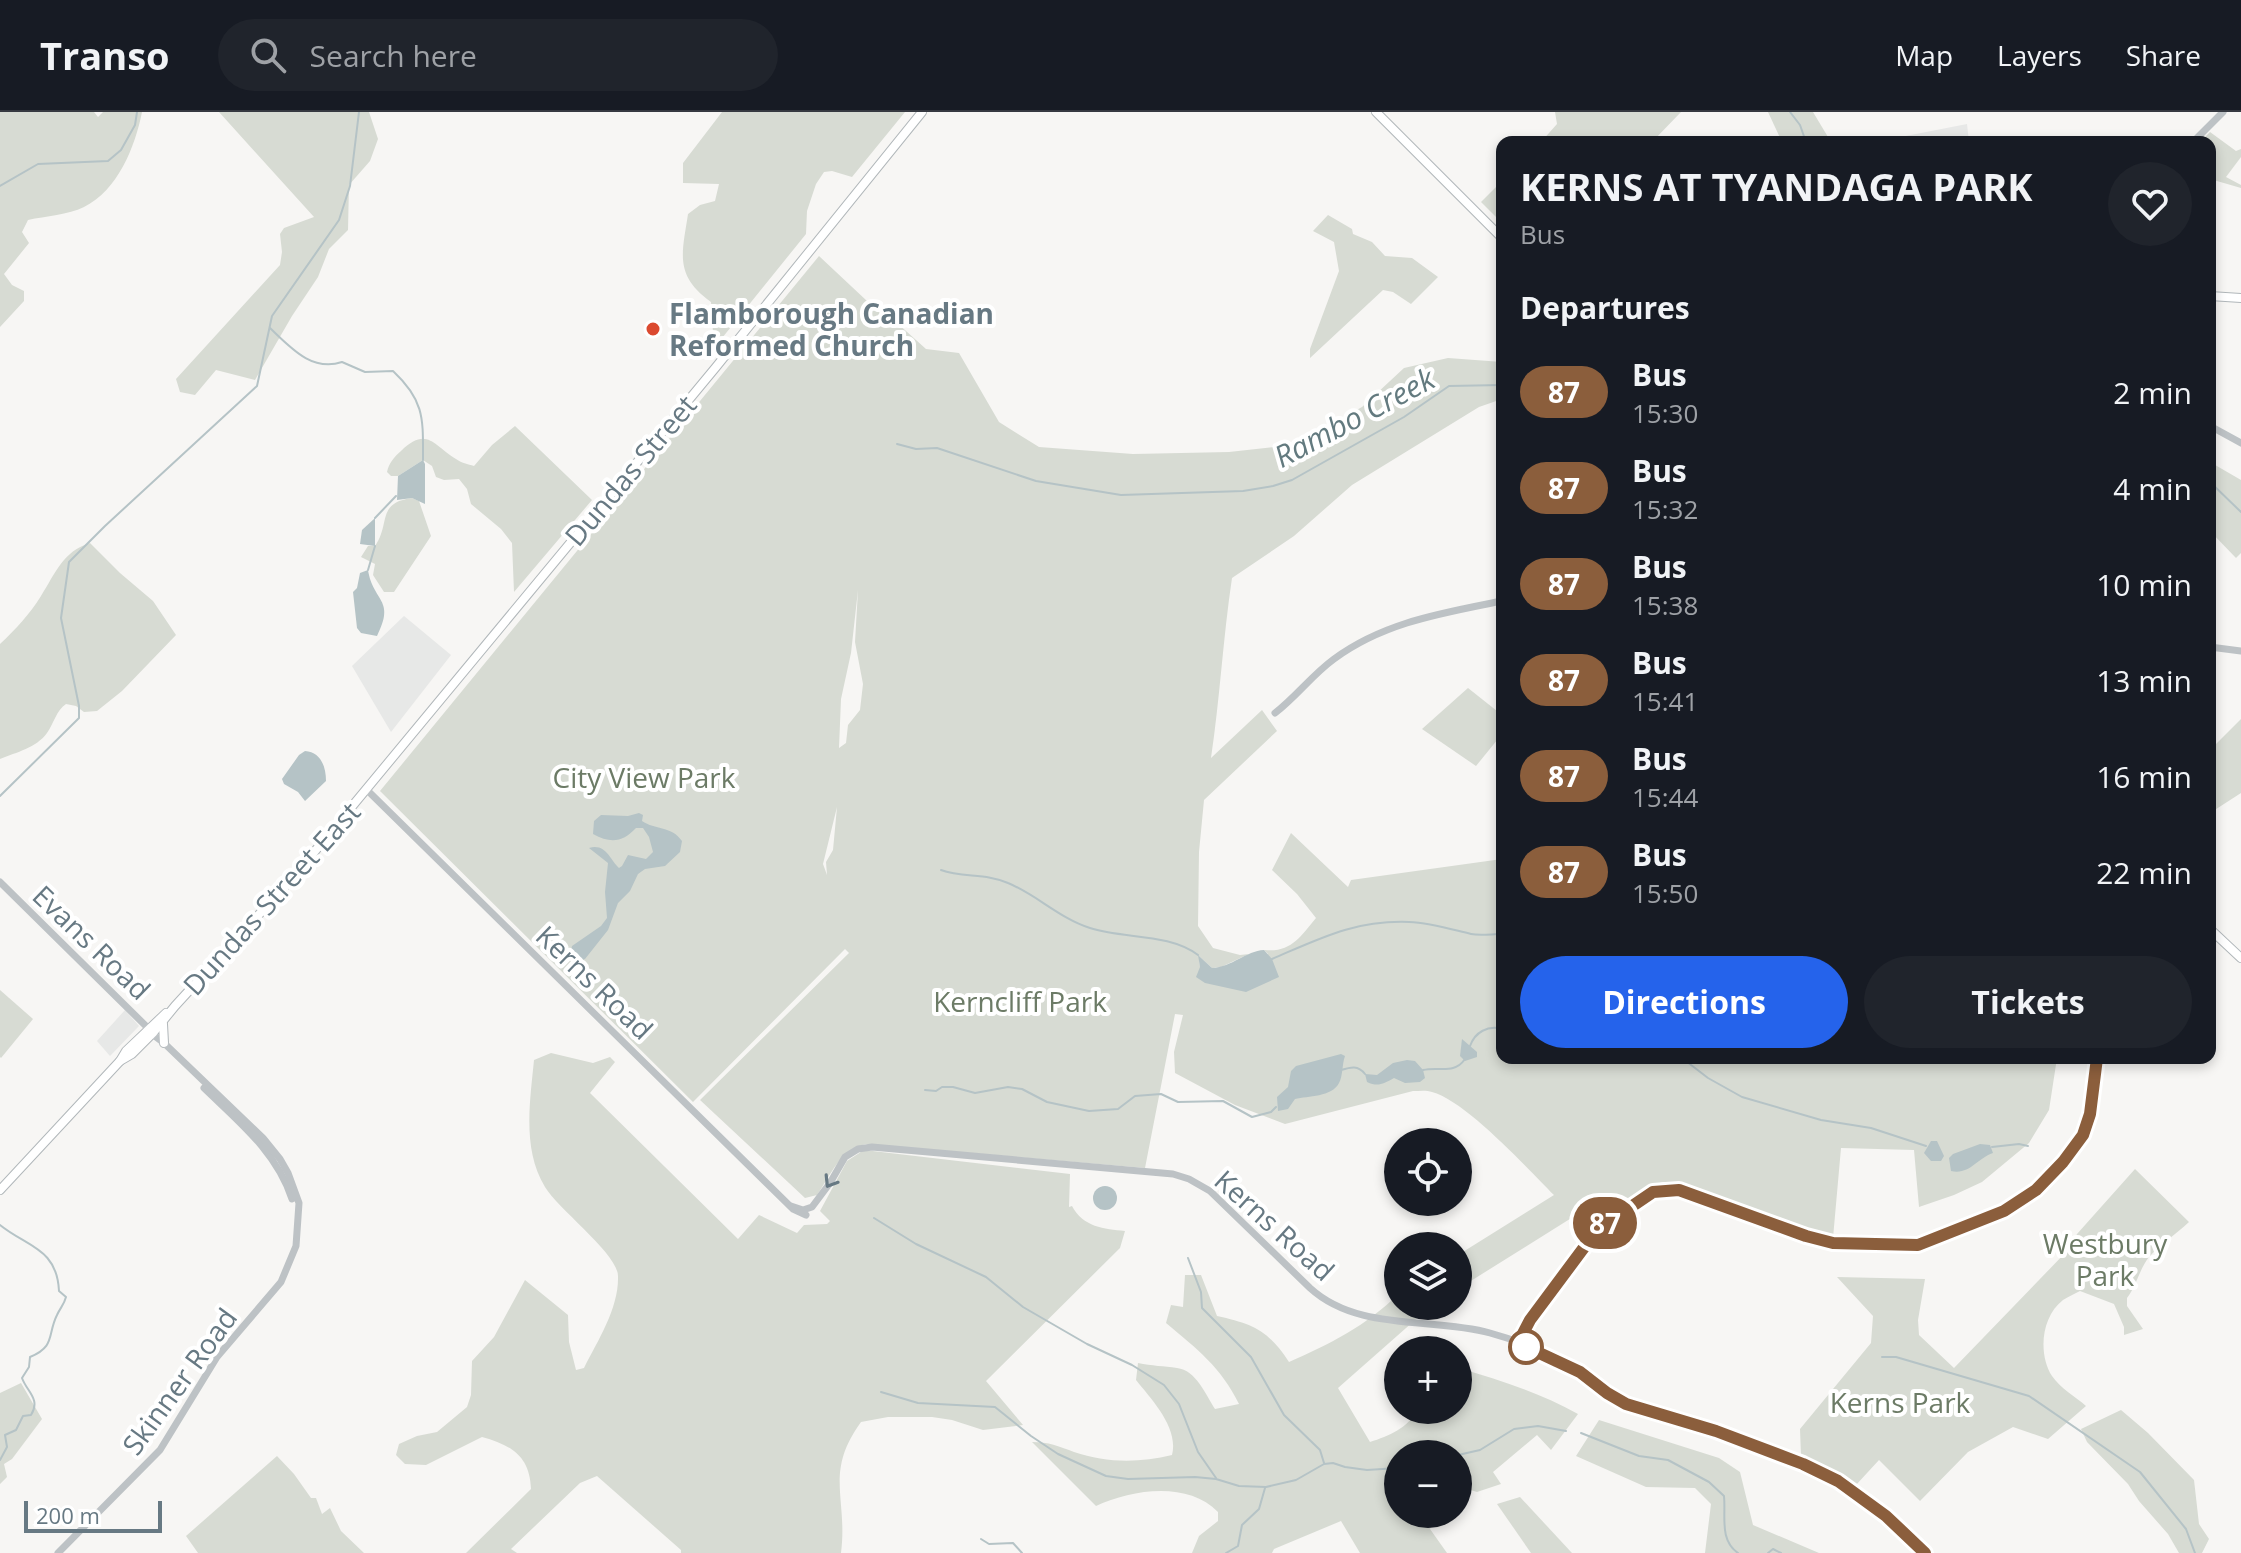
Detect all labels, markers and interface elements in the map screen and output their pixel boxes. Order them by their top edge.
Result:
search box [218,19,778,91]
text: Transo [40,29,170,81]
icon: search [246,33,290,77]
text: Search here [310,35,477,76]
text: Map [1895,36,1953,74]
text: Layers [1997,36,2082,74]
text: Share [2126,36,2201,74]
text: KERNS AT TYANDAGA PARK [1520,160,2033,212]
button: heart [2108,162,2192,246]
text: Bus [1520,216,1565,252]
text: Departures [1520,287,1690,328]
place label: Flamborough Canadian Reformed Church [669,294,994,364]
marker: Flamborough Canadian Reformed Church [644,320,662,338]
text: Bus [1632,354,1687,395]
water label: Rambo Creek [1267,357,1443,476]
text: 2 min [2113,372,2192,413]
text: 87 [1548,373,1580,411]
street label: Dundas Street [556,386,704,554]
text: 15:30 [1632,395,1698,431]
text: Bus [1632,450,1687,491]
text: 4 min [2113,468,2192,509]
text: 87 [1548,469,1580,507]
text: 15:32 [1632,491,1698,527]
text: Bus [1632,546,1687,587]
text: 10 min [2096,564,2192,605]
text: 87 [1548,565,1580,603]
text: 15:38 [1632,587,1698,623]
text: Bus [1632,642,1687,683]
text: 13 min [2096,660,2192,701]
text: 87 [1548,661,1580,699]
text: 15:41 [1632,683,1698,719]
text: Bus [1632,738,1687,779]
text: 16 min [2096,756,2192,797]
text: 87 [1548,757,1580,795]
park label: City View Park [553,758,736,796]
text: 15:44 [1632,779,1698,815]
street label: Dundas Street East [174,793,368,1003]
text: Bus [1632,834,1687,875]
text: 22 min [2096,852,2192,893]
text: 87 [1548,853,1580,891]
text: 15:50 [1632,875,1698,911]
street label: Evans Road [25,876,159,1008]
street label: Kerns Road [528,917,662,1047]
button: Directions [1520,956,1848,1048]
button: Tickets [1864,956,2192,1048]
park label: Kerncliff Park [933,982,1107,1020]
map controls [1384,1128,1472,1528]
button: locate [1384,1128,1472,1216]
street label: Kerns Road [1207,1161,1343,1289]
one-way arrow [825,1173,840,1188]
line badge: 87 [1569,1197,1641,1249]
text: 87 [1589,1204,1621,1242]
park label: Westbury Park [2043,1224,2168,1294]
button: layers [1384,1232,1472,1320]
street label: Skinner Road [113,1300,245,1462]
unlabelled marker [1509,1330,1543,1364]
button: + [1384,1336,1472,1424]
park label: Kerns Park [1830,1383,1971,1421]
button: − [1384,1440,1472,1528]
scale bar [24,1497,162,1533]
text: 200 m [36,1500,100,1530]

